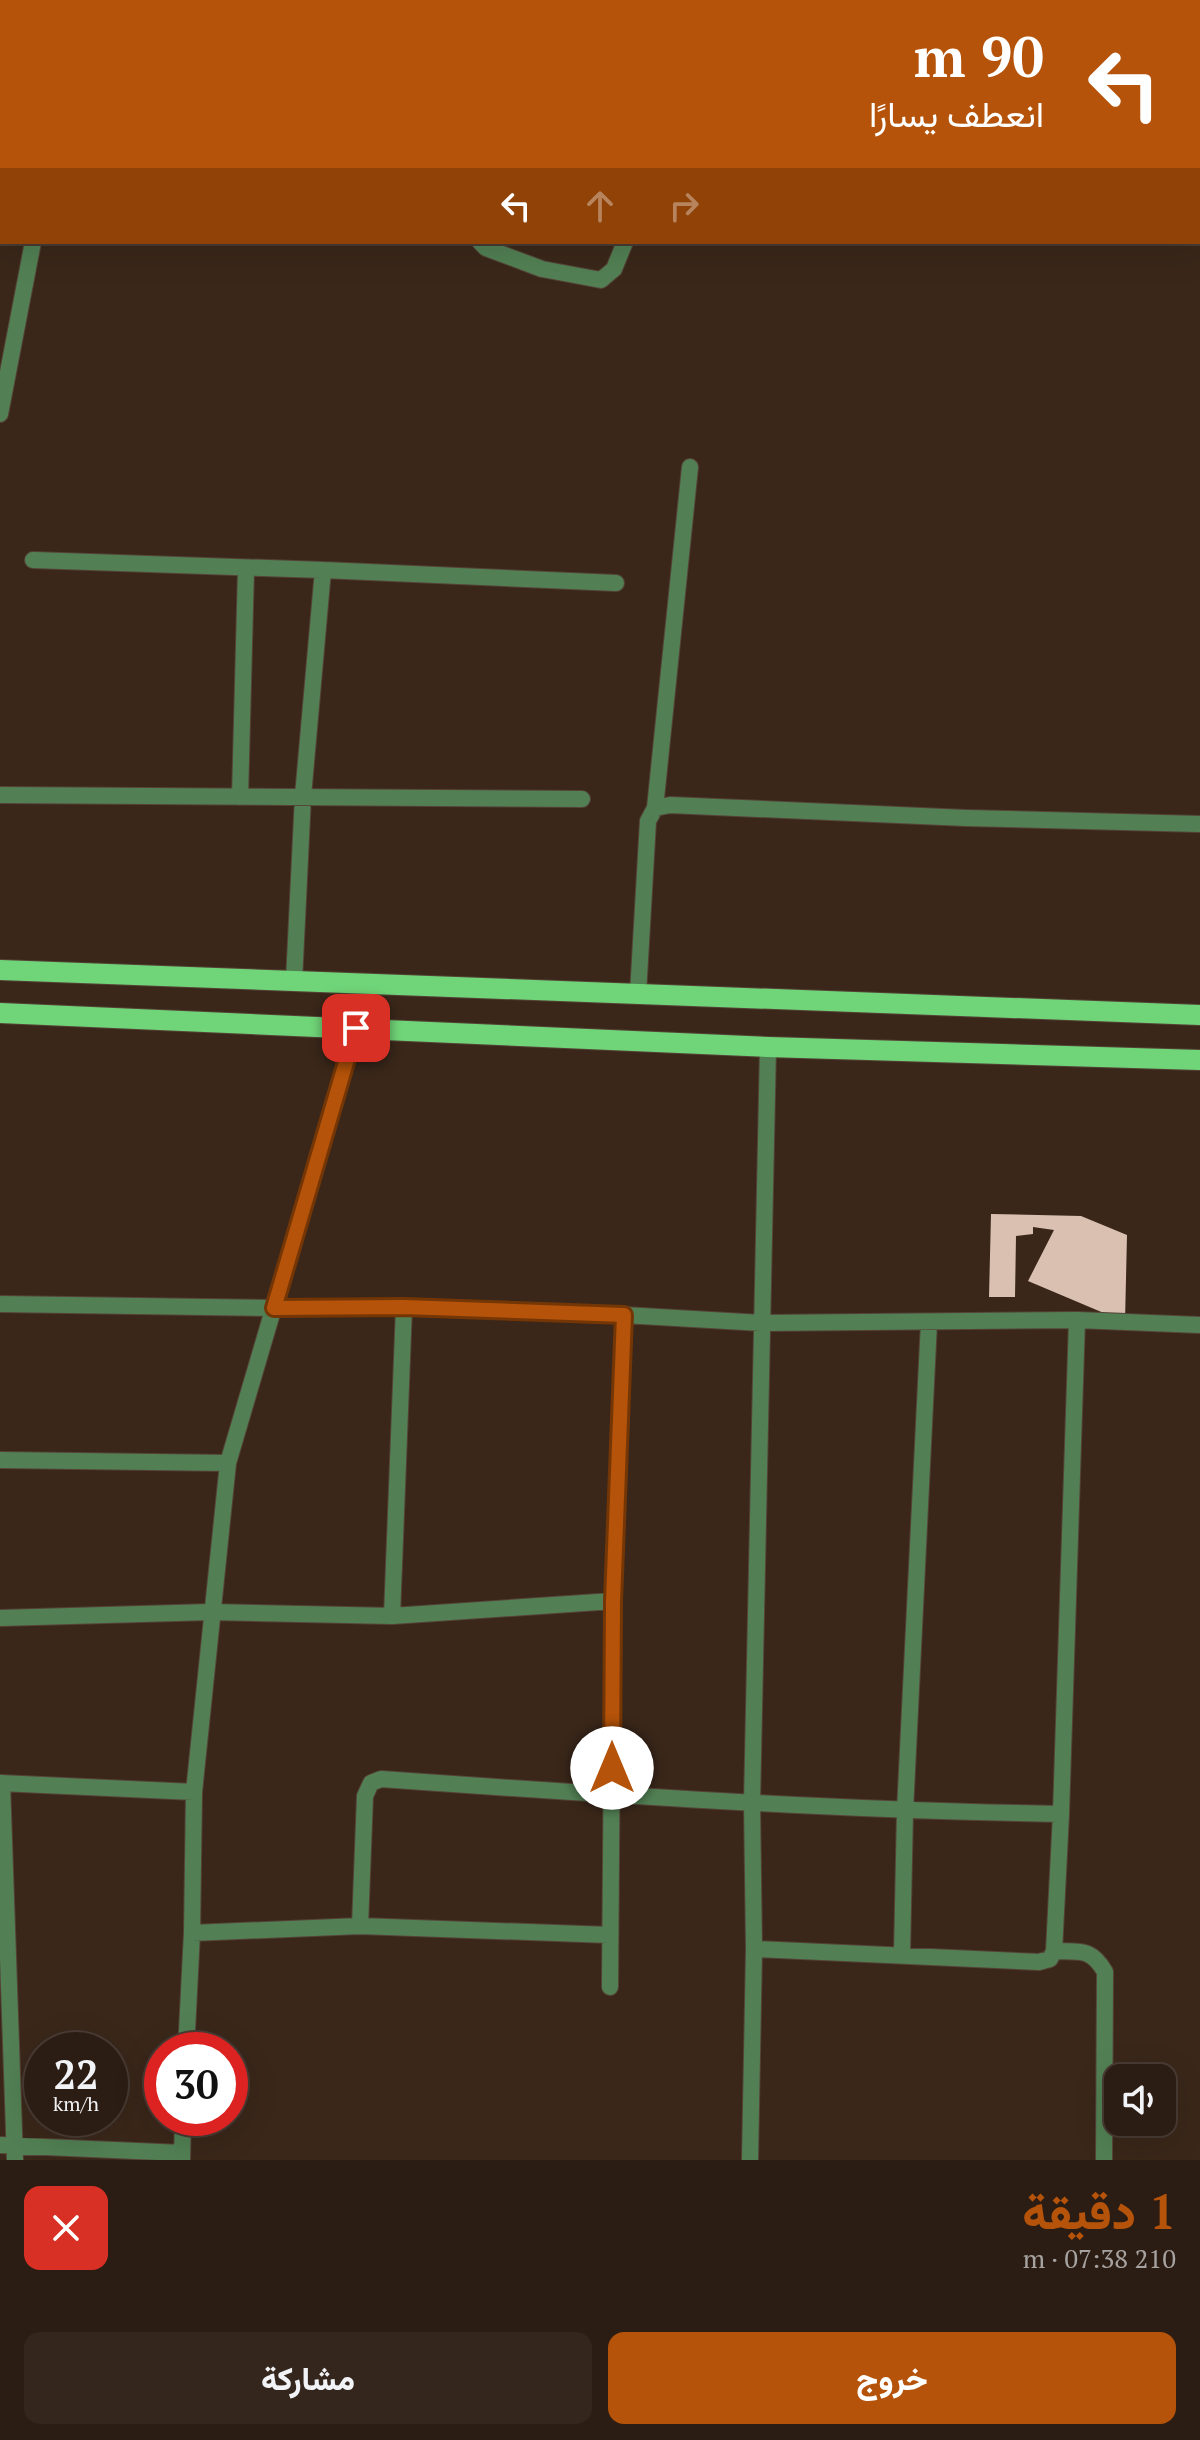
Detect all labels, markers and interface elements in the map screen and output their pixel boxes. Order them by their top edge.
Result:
text: 90 m [914,19,1044,93]
icon: left [1072,32,1176,136]
text: انعطف يسارًا [869,90,1044,137]
icon: left [494,184,538,228]
icon: ahead [578,184,622,228]
icon: right [662,184,706,228]
pin [322,994,390,1062]
icon: arrive [334,1006,378,1050]
position arrow [570,1726,654,1810]
speed limit sign: 30 [144,2032,248,2136]
text: 22 [53,2047,99,2100]
map controls [1104,2064,1176,2136]
button: sound [1104,2064,1176,2136]
text: km/h [53,2090,99,2117]
text: 1 دقيقة [1022,2179,1176,2243]
button: close [24,2186,108,2270]
text: 210 m · 07:38 [1023,2241,1176,2275]
button: مشاركة [24,2332,592,2424]
button: خروج [608,2332,1176,2424]

